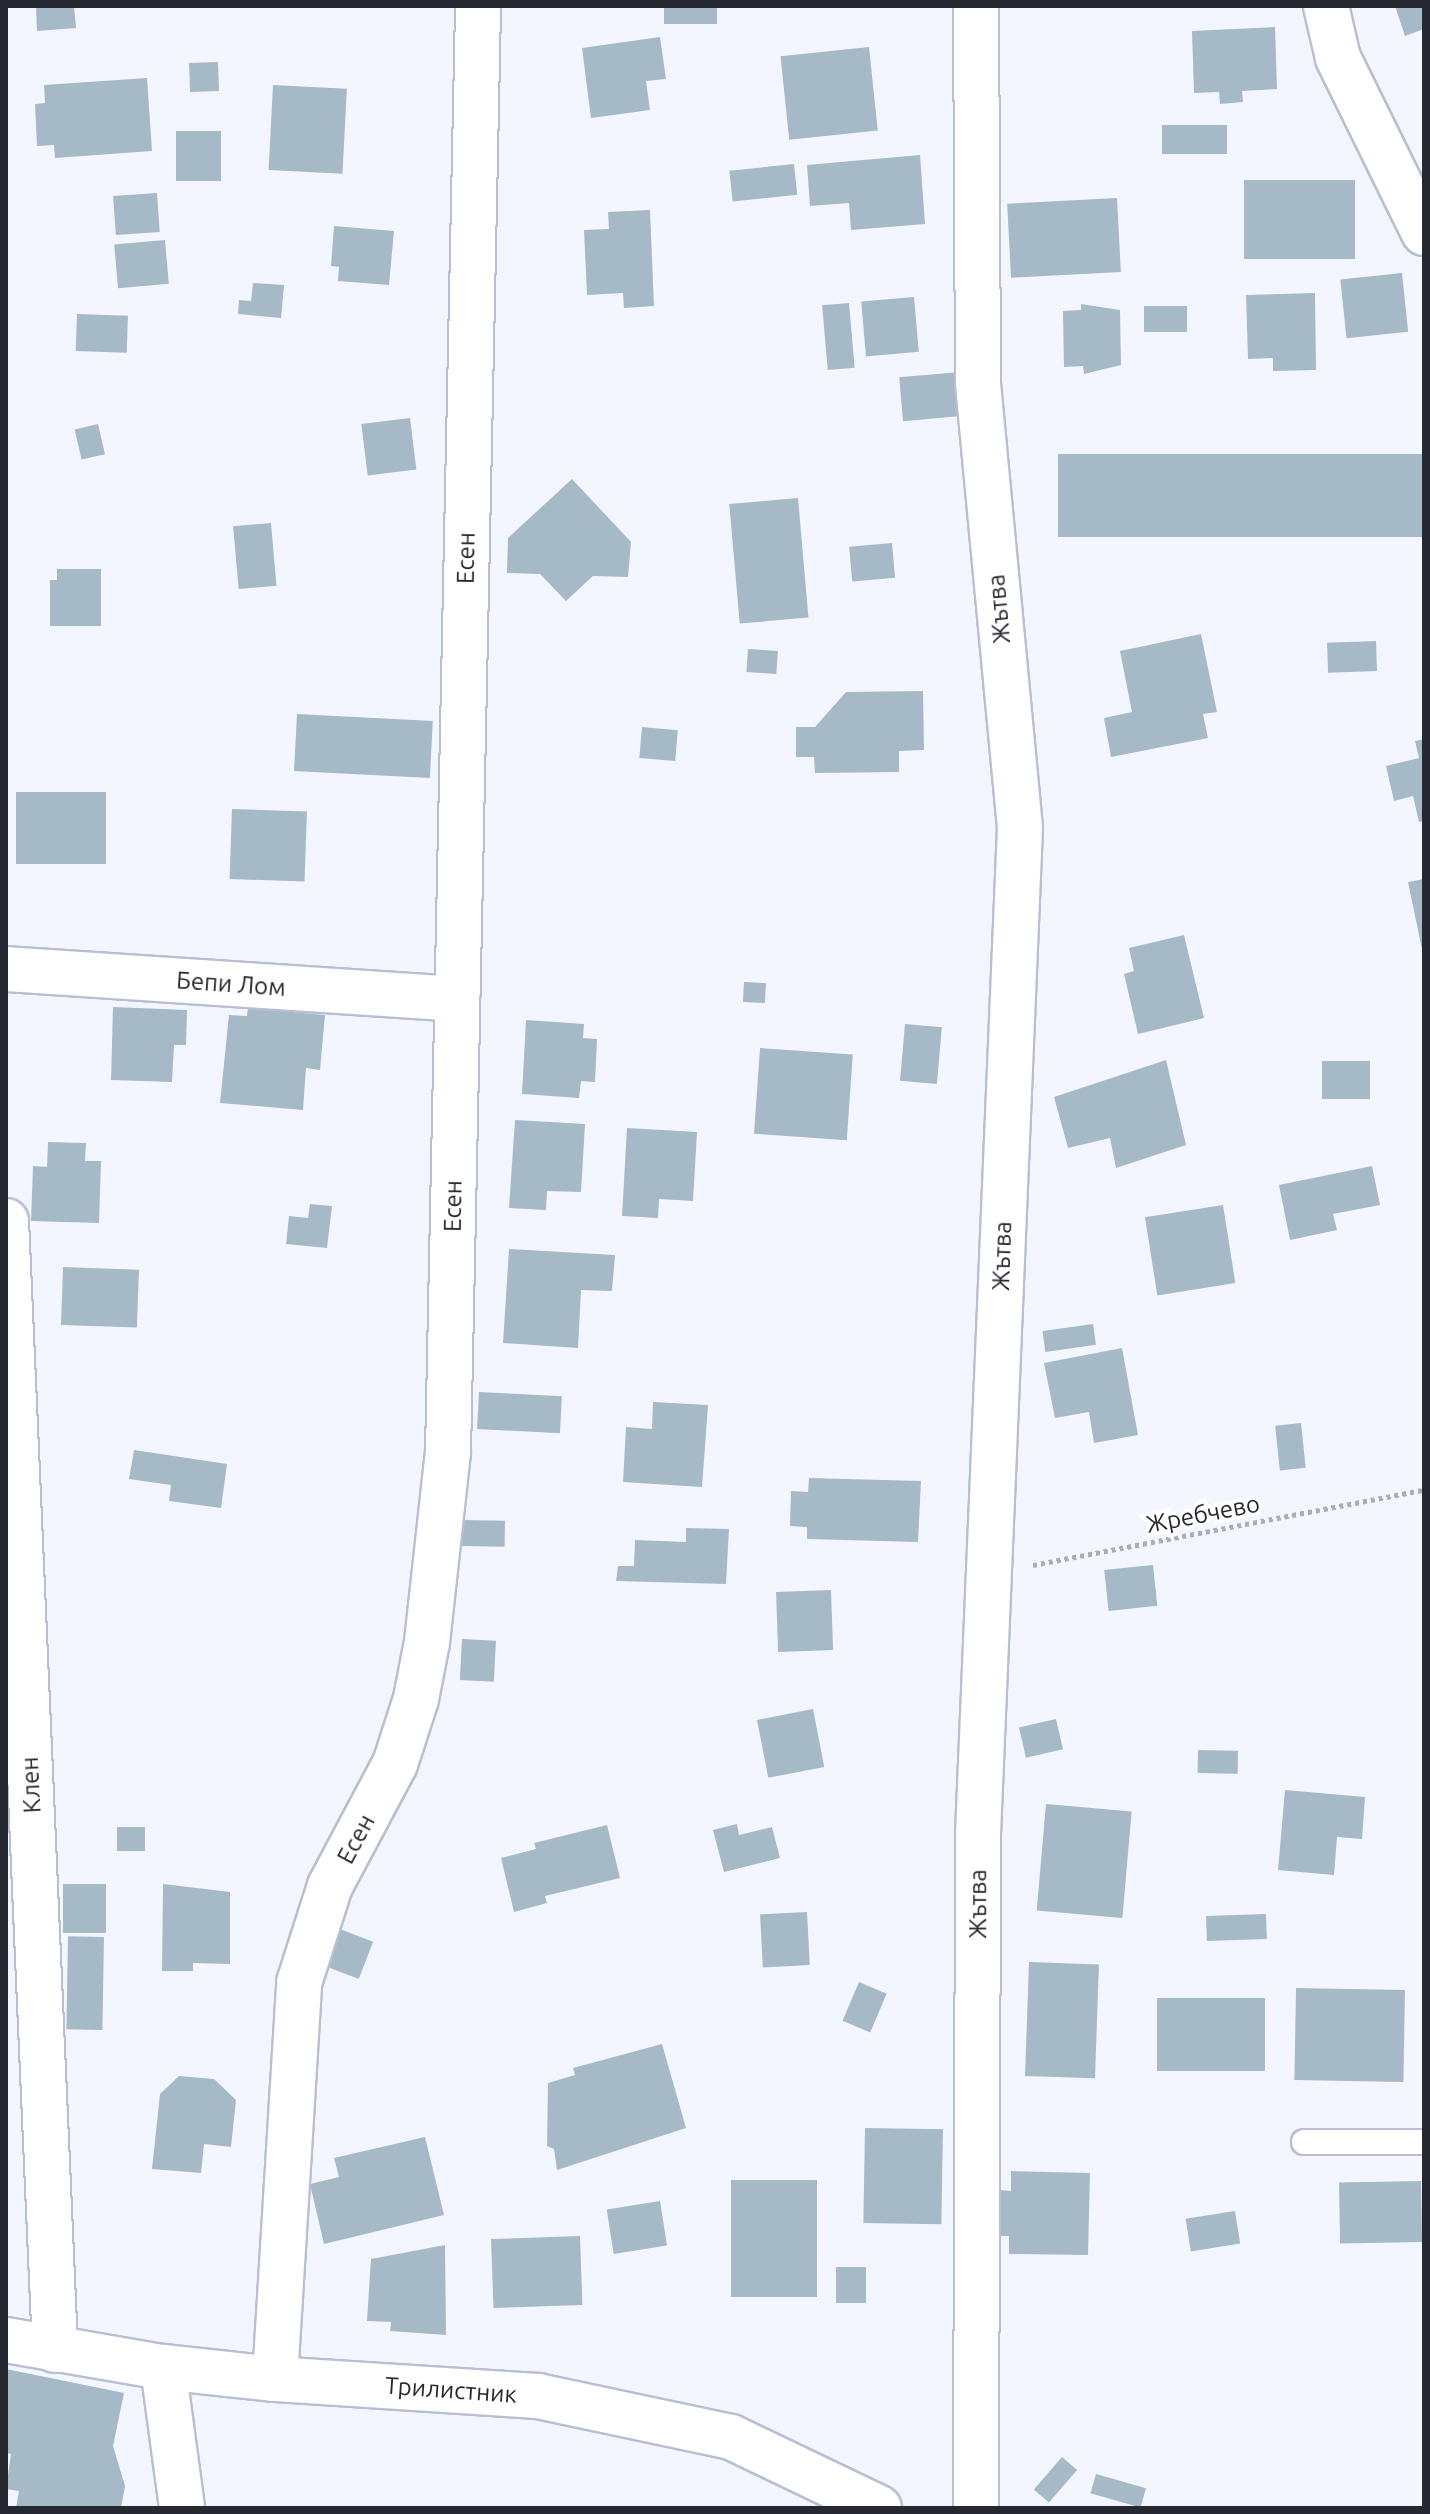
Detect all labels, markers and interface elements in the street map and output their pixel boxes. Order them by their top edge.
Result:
street label: Есен [451,532,481,584]
street label: Жътва [982,573,1016,645]
street label: Бепи Лом [175,966,287,1002]
street label: Есен [438,1180,468,1232]
street label: Жътва [986,1221,1018,1291]
street label: Жребчево [1144,1489,1262,1539]
street label: Клен [15,1756,47,1814]
street label: Есен [331,1809,381,1869]
street label: Жътва [964,1869,992,1939]
street label: Трилистник [384,2371,518,2409]

